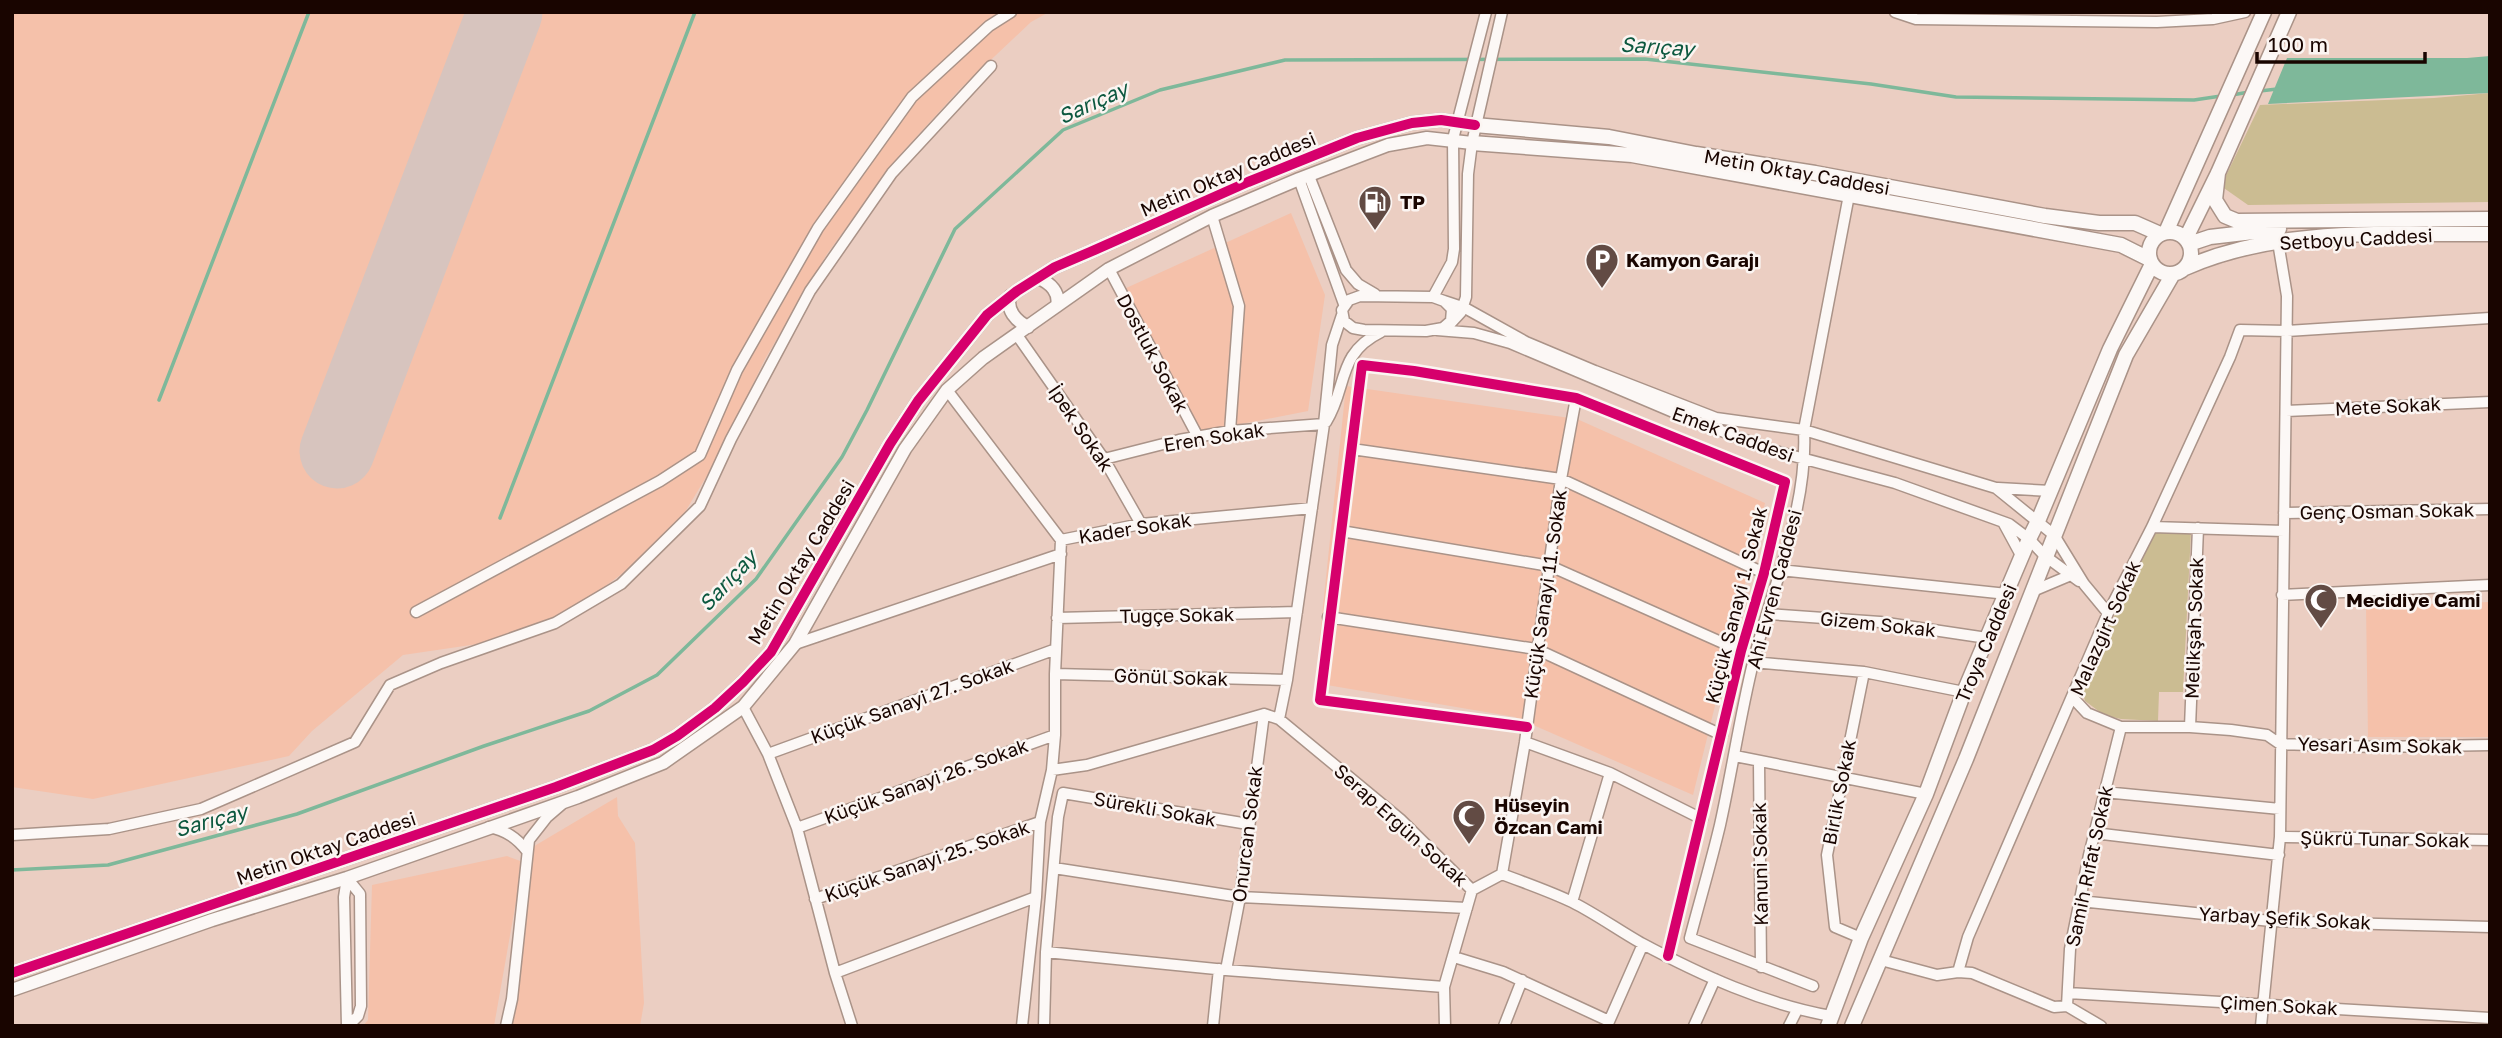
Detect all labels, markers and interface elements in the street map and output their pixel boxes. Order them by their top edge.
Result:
scale bar [2257,21,2425,65]
water label: Sarıçay [1619,30,1698,62]
text: 100 m [2268,31,2328,57]
water label: Sarıçay [1054,74,1135,129]
street label: Metin Oktay Caddesi [1137,126,1319,221]
street label: Metin Oktay Caddesi [1702,144,1892,199]
fuel station icon: TP [1356,183,1394,232]
place label: TP [1400,190,1425,213]
street label: Setboyu Caddesi [2279,223,2433,254]
parking icon: Kamyon Garajı [1583,241,1621,290]
place label: Kamyon Garajı [1626,248,1759,271]
street label: Dostluk Sokak [1113,290,1194,416]
street label: İpek Sokak [1044,380,1119,476]
street label: Mete Sokak [2334,391,2442,420]
street label: Emek Caddesi [1669,401,1797,466]
street label: Eren Sokak [1162,417,1266,456]
street label: Metin Oktay Caddesi [742,475,859,648]
street label: Küçük Sanayi 11. Sokak [1518,487,1571,700]
street label: Genç Osman Sokak [2299,497,2475,524]
street label: Küçük Sanayi 1. Sokak [1700,504,1771,706]
street label: Kader Sokak [1077,507,1193,548]
street label: Ahi Evren Caddesi [1741,507,1806,671]
water label: Sarıçay [693,542,764,616]
street label: Malazgirt Sokak [2064,556,2145,699]
street label: Melikşah Sokak [2180,556,2207,699]
street label: Troya Caddesi [1950,580,2021,706]
mosque icon: Mecidiye Cami [2302,581,2340,630]
place label: Mecidiye Cami [2346,588,2480,611]
street label: Tuğçe Sokak [1119,602,1235,627]
street label: Gizem Sokak [1819,606,1937,641]
street label: Küçük Sanayi 27. Sokak [807,653,1017,748]
street label: Gönül Sokak [1113,663,1229,690]
street label: Yesari Asım Sokak [2297,732,2463,757]
street label: Küçük Sanayi 26. Sokak [821,733,1031,828]
street label: Birlik Sokak [1817,737,1860,847]
street label: Serap Ergün Sokak [1330,759,1473,891]
street label: Onurcan Sokak [1227,764,1266,904]
street label: Samih Rıfat Sokak [2060,783,2117,949]
street label: Sürekli Sokak [1092,786,1218,831]
place label: Hüseyin Özcan Cami [1494,793,1603,838]
water label: Sarıçay [172,797,253,842]
mosque icon: Hüseyin Özcan Cami [1450,797,1488,846]
street label: Kanuni Sokak [1747,802,1772,926]
street label: Metin Oktay Caddesi [233,806,419,889]
street label: Küçük Sanayi 25. Sokak [821,815,1032,906]
street label: Şükrü Tunar Sokak [2300,826,2470,851]
street label: Yarbay Şefik Sokak [2198,902,2372,934]
street label: Çimen Sokak [2220,990,2339,1019]

